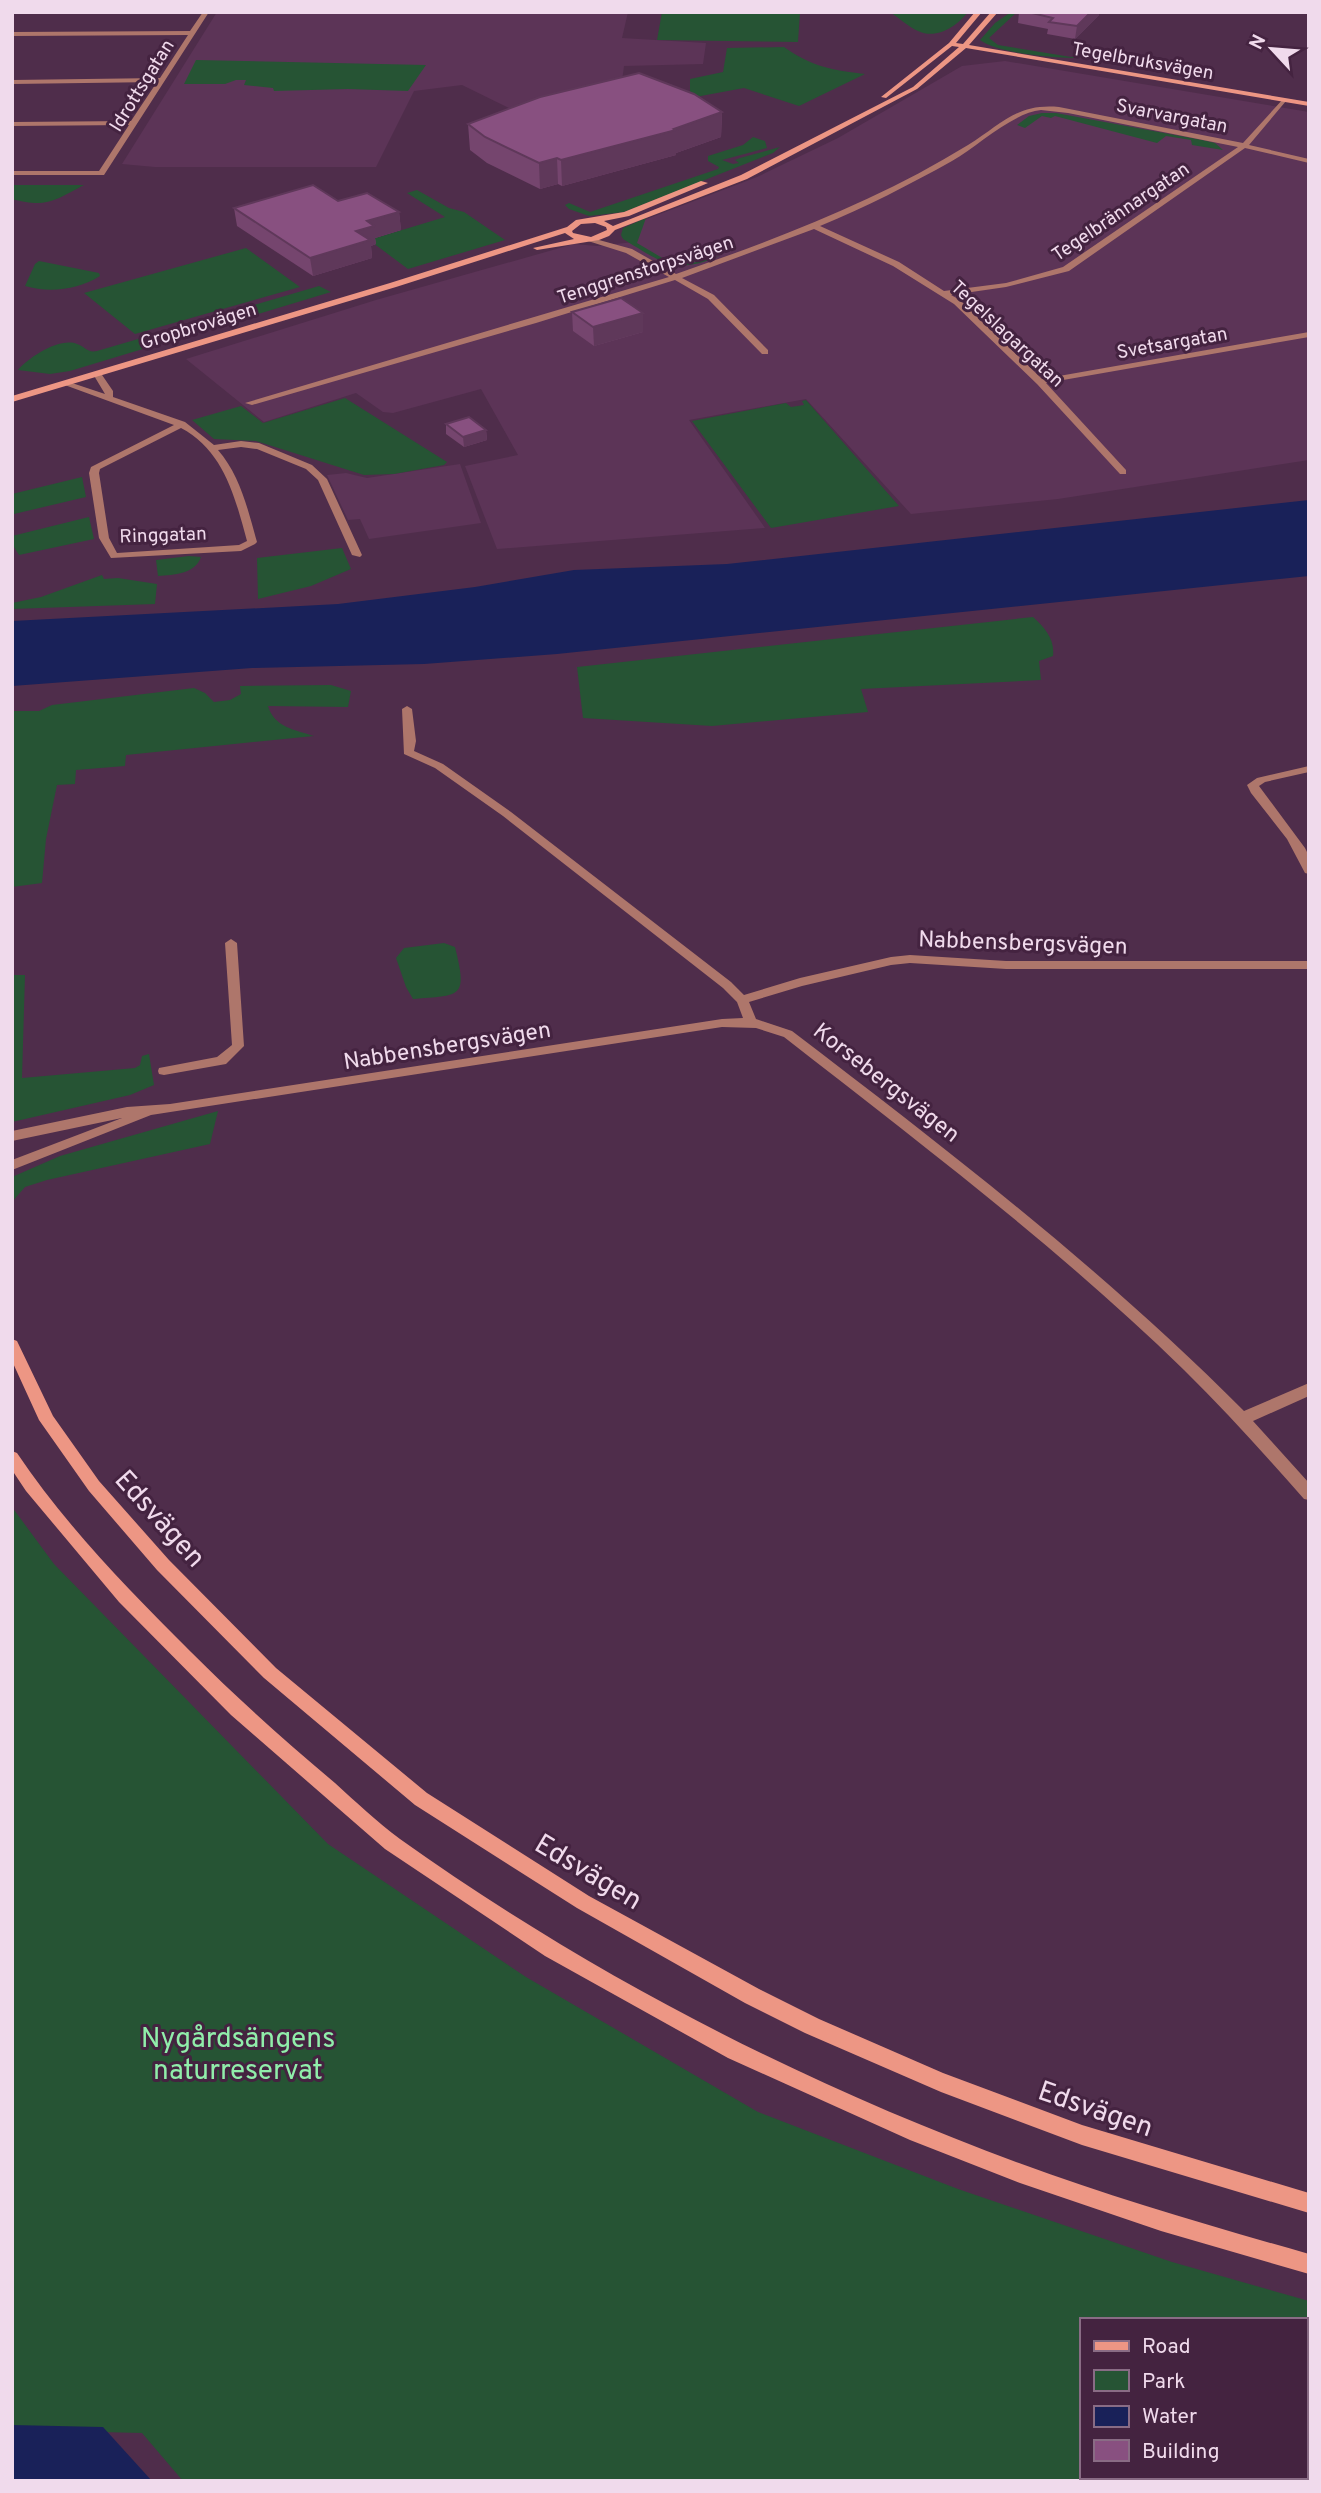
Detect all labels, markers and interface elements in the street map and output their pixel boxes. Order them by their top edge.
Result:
north arrow [1237,14,1307,84]
text: N [1245,31,1272,54]
street label: Idrottsgatan [105,35,181,137]
street label: Tegelbruksvägen [1070,38,1215,86]
street label: Svarvargatan [1114,94,1229,140]
street label: Tegelbrännargatan [1048,158,1194,268]
street label: Tenggrenstorpsvägen [554,231,737,311]
street label: Tegelslagargatan [945,276,1068,393]
street label: Gropbrovägen [138,298,260,356]
street label: Svetsargatan [1115,322,1230,366]
street label: Ringgatan [119,522,207,550]
street label: Nabbensbergsvägen [918,926,1128,963]
street label: Nabbensbergsvägen [342,1017,553,1078]
street label: Korsebergsvägen [806,1018,965,1150]
street label: Edsvägen [105,1464,212,1576]
street label: Edsvägen [527,1827,648,1920]
park label: Nygårdsängens naturreservat [141,2022,335,2090]
street label: Edsvägen [1033,2074,1157,2147]
legend [1080,2318,1307,2479]
text: Road [1142,2334,1191,2361]
text: Park [1142,2369,1185,2396]
text: Water [1142,2404,1197,2431]
text: Building [1142,2439,1220,2466]

